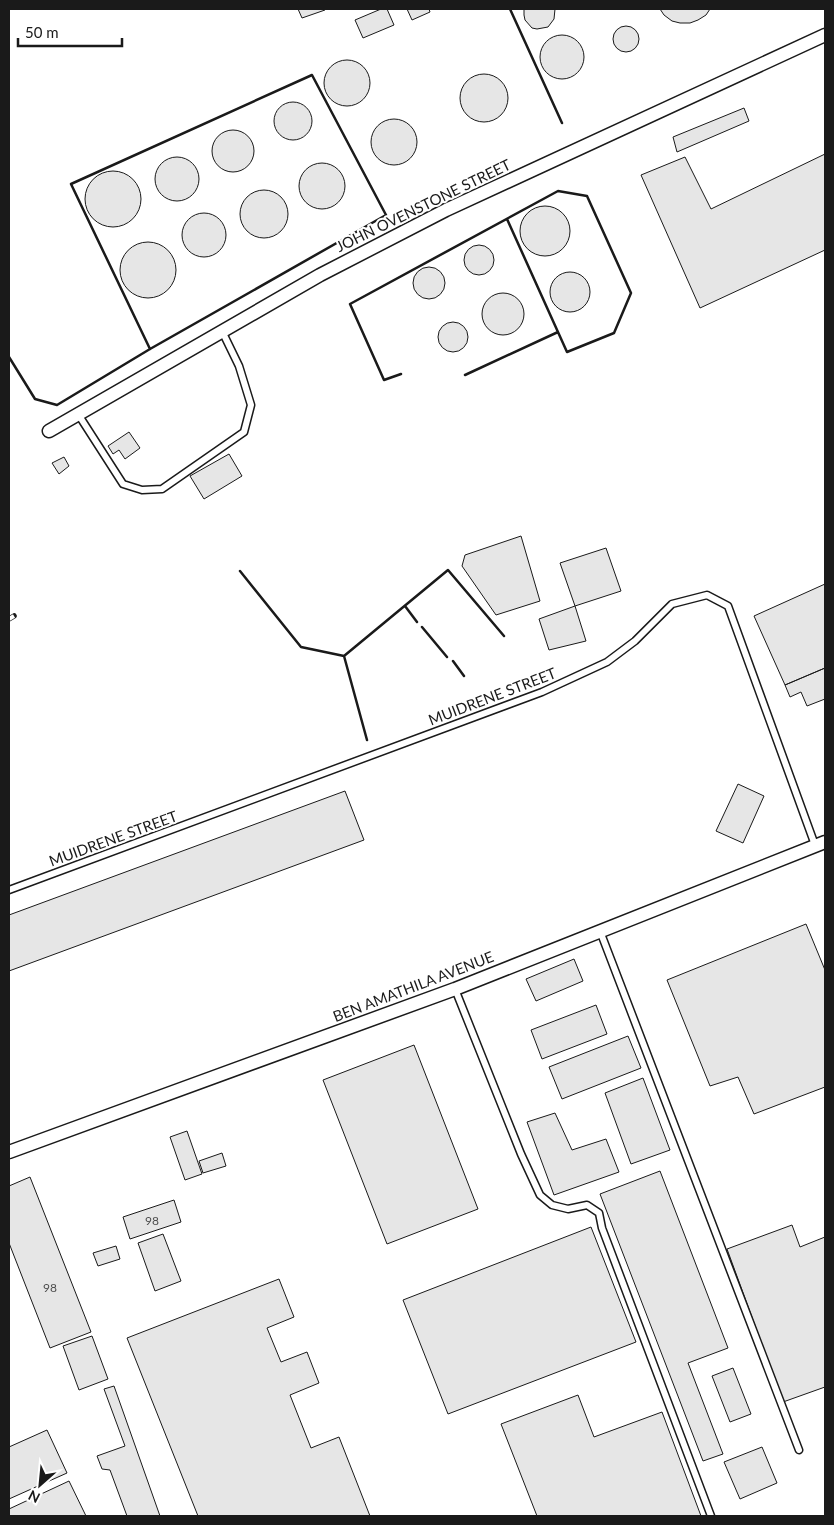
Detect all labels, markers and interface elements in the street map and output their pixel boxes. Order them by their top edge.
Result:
scale bar [18,15,121,47]
text: 50 m [25,23,59,41]
street label: JOHN OVENSTONE STREET [333,155,513,255]
street label: MUIDRENE STREET [426,663,558,729]
street label: MUIDRENE STREET [46,806,180,870]
street label: BEN AMATHILA AVENUE [330,947,496,1025]
house number: 98 [145,1213,159,1228]
house number: 98 [43,1280,57,1295]
north arrow [15,1460,65,1510]
text: N [25,1487,43,1507]

